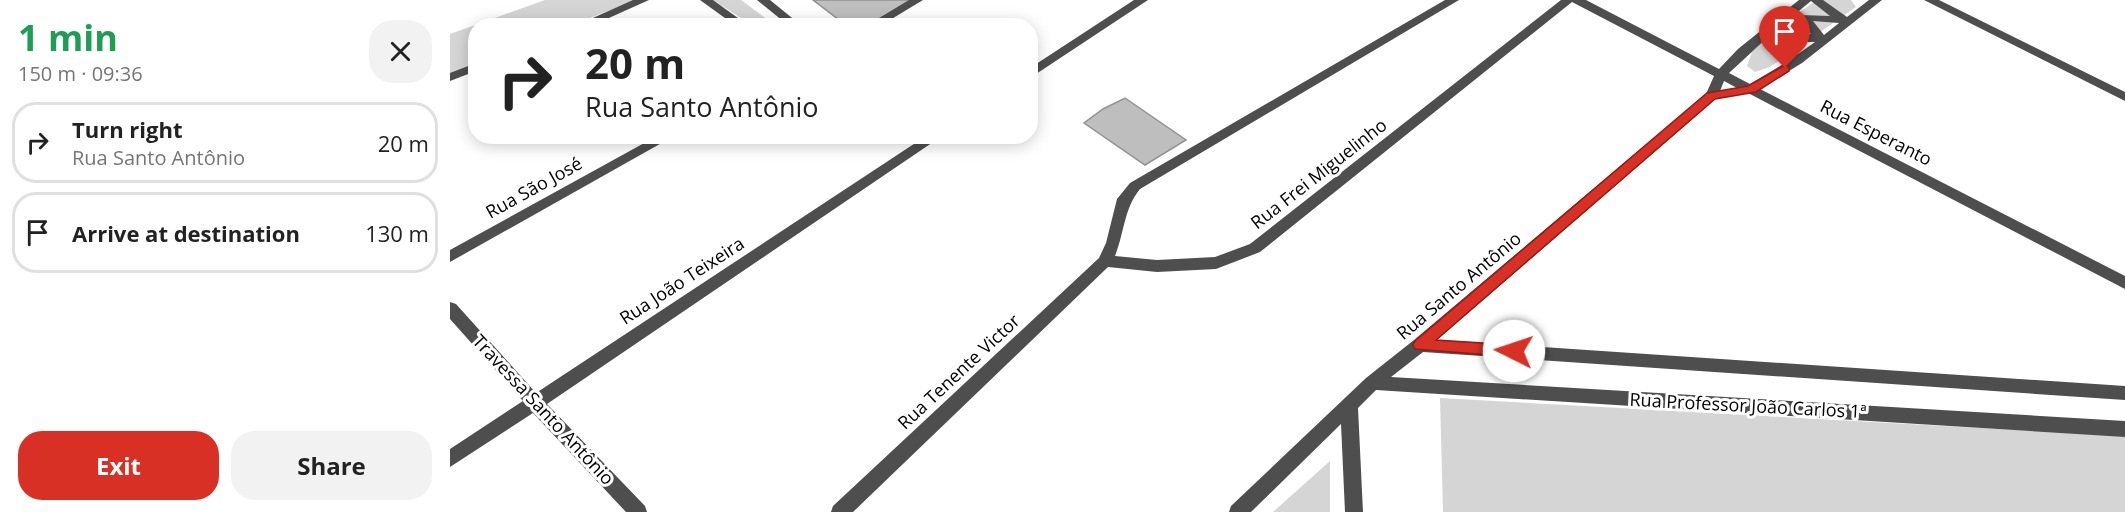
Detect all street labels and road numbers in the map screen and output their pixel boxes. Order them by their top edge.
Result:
street label: Rua Esperanto [1817,94,1936,171]
street label: Rua Frei Miguelinho [1245,113,1391,234]
street label: Rua São José [481,151,586,223]
street label: Rua Santo Antônio [1391,226,1526,344]
street label: Rua João Teixeira [615,231,748,329]
street label: Rua Tenente Victor [892,308,1025,434]
street label: Travessa Santo Antônio [468,329,620,490]
street label: Rua Professor João Carlos 1ª [1629,387,1867,423]

